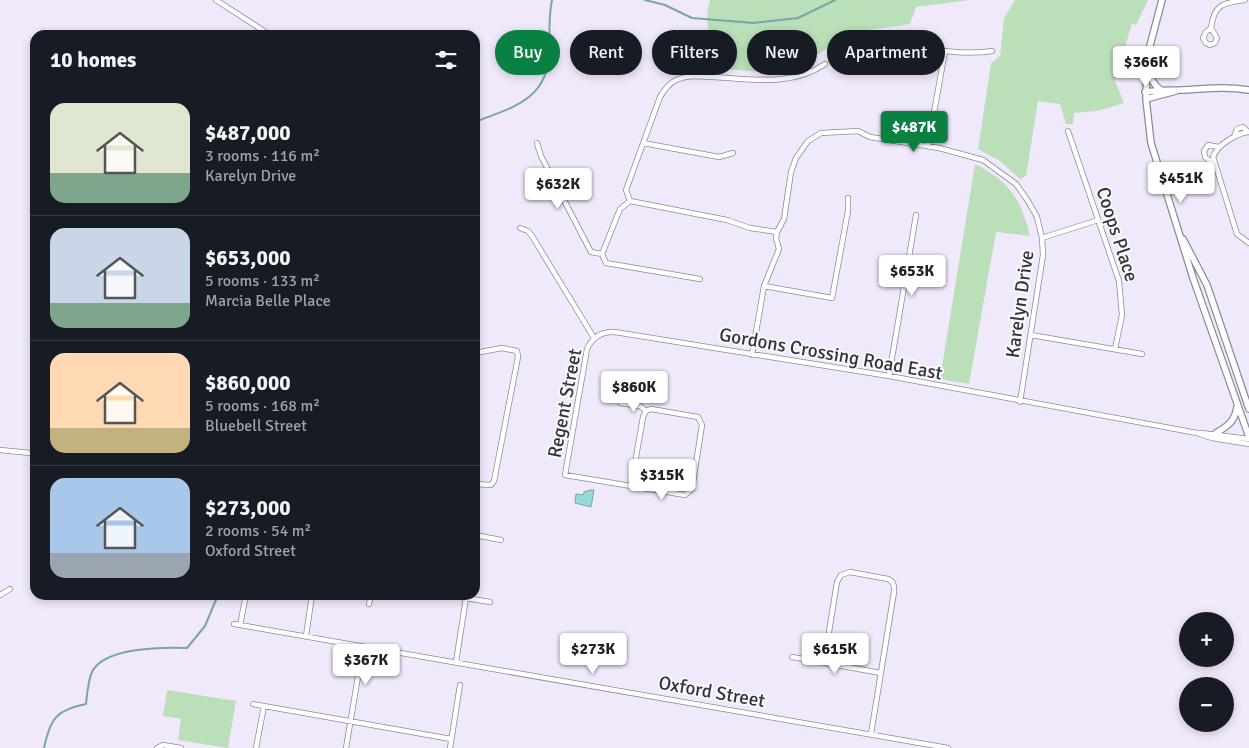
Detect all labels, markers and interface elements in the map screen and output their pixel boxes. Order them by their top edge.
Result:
chip: Buy [495,30,560,75]
chip: Rent [570,30,642,75]
chip: Filters [652,30,737,75]
chip: New [747,30,817,75]
chip: Apartment [827,30,945,75]
icon: filters [432,46,460,74]
pin: $366K [1111,46,1181,88]
text: 10 homes [50,47,136,73]
text: $366K [1124,52,1168,72]
pin: $487K [879,110,949,153]
text: $487K [892,117,936,137]
text: $487,000 [205,120,291,146]
icon: home [90,123,150,183]
text: 3 rooms · 116 m² [205,146,320,166]
pin: $451K [1146,162,1216,204]
text: Karelyn Drive [205,166,296,186]
pin: $632K [523,168,593,210]
text: $451K [1159,168,1203,188]
text: $632K [536,174,580,194]
street label: Coops Place [1090,184,1144,285]
text: $653,000 [205,245,291,271]
icon: home [90,248,150,308]
street label: Karelyn Drive [1001,249,1039,359]
pin: $653K [877,254,947,297]
text: $653K [890,261,934,281]
text: 5 rooms · 133 m² [205,271,320,291]
text: Marcia Belle Place [205,291,331,311]
street label: Gordons Crossing Road East [717,323,945,386]
street label: Regent Street [543,346,587,460]
text: $860,000 [205,370,291,396]
pin: $860K [599,370,669,413]
icon: home [90,373,150,433]
text: $860K [612,377,656,397]
text: 5 rooms · 168 m² [205,396,320,416]
text: Bluebell Street [205,416,307,436]
pin: $315K [627,458,697,501]
text: $315K [640,465,684,485]
text: $273,000 [205,495,291,521]
icon: home [90,498,150,558]
text: 2 rooms · 54 m² [205,521,311,541]
text: Oxford Street [205,541,296,561]
map controls [1179,612,1234,732]
button: + [1179,612,1234,667]
pin: $273K [558,632,628,675]
pin: $615K [800,632,870,675]
text: $273K [571,639,615,659]
text: $615K [813,639,857,659]
pin: $367K [331,644,401,686]
text: $367K [344,650,388,670]
street label: Oxford Street [657,671,767,713]
button: − [1179,677,1234,732]

